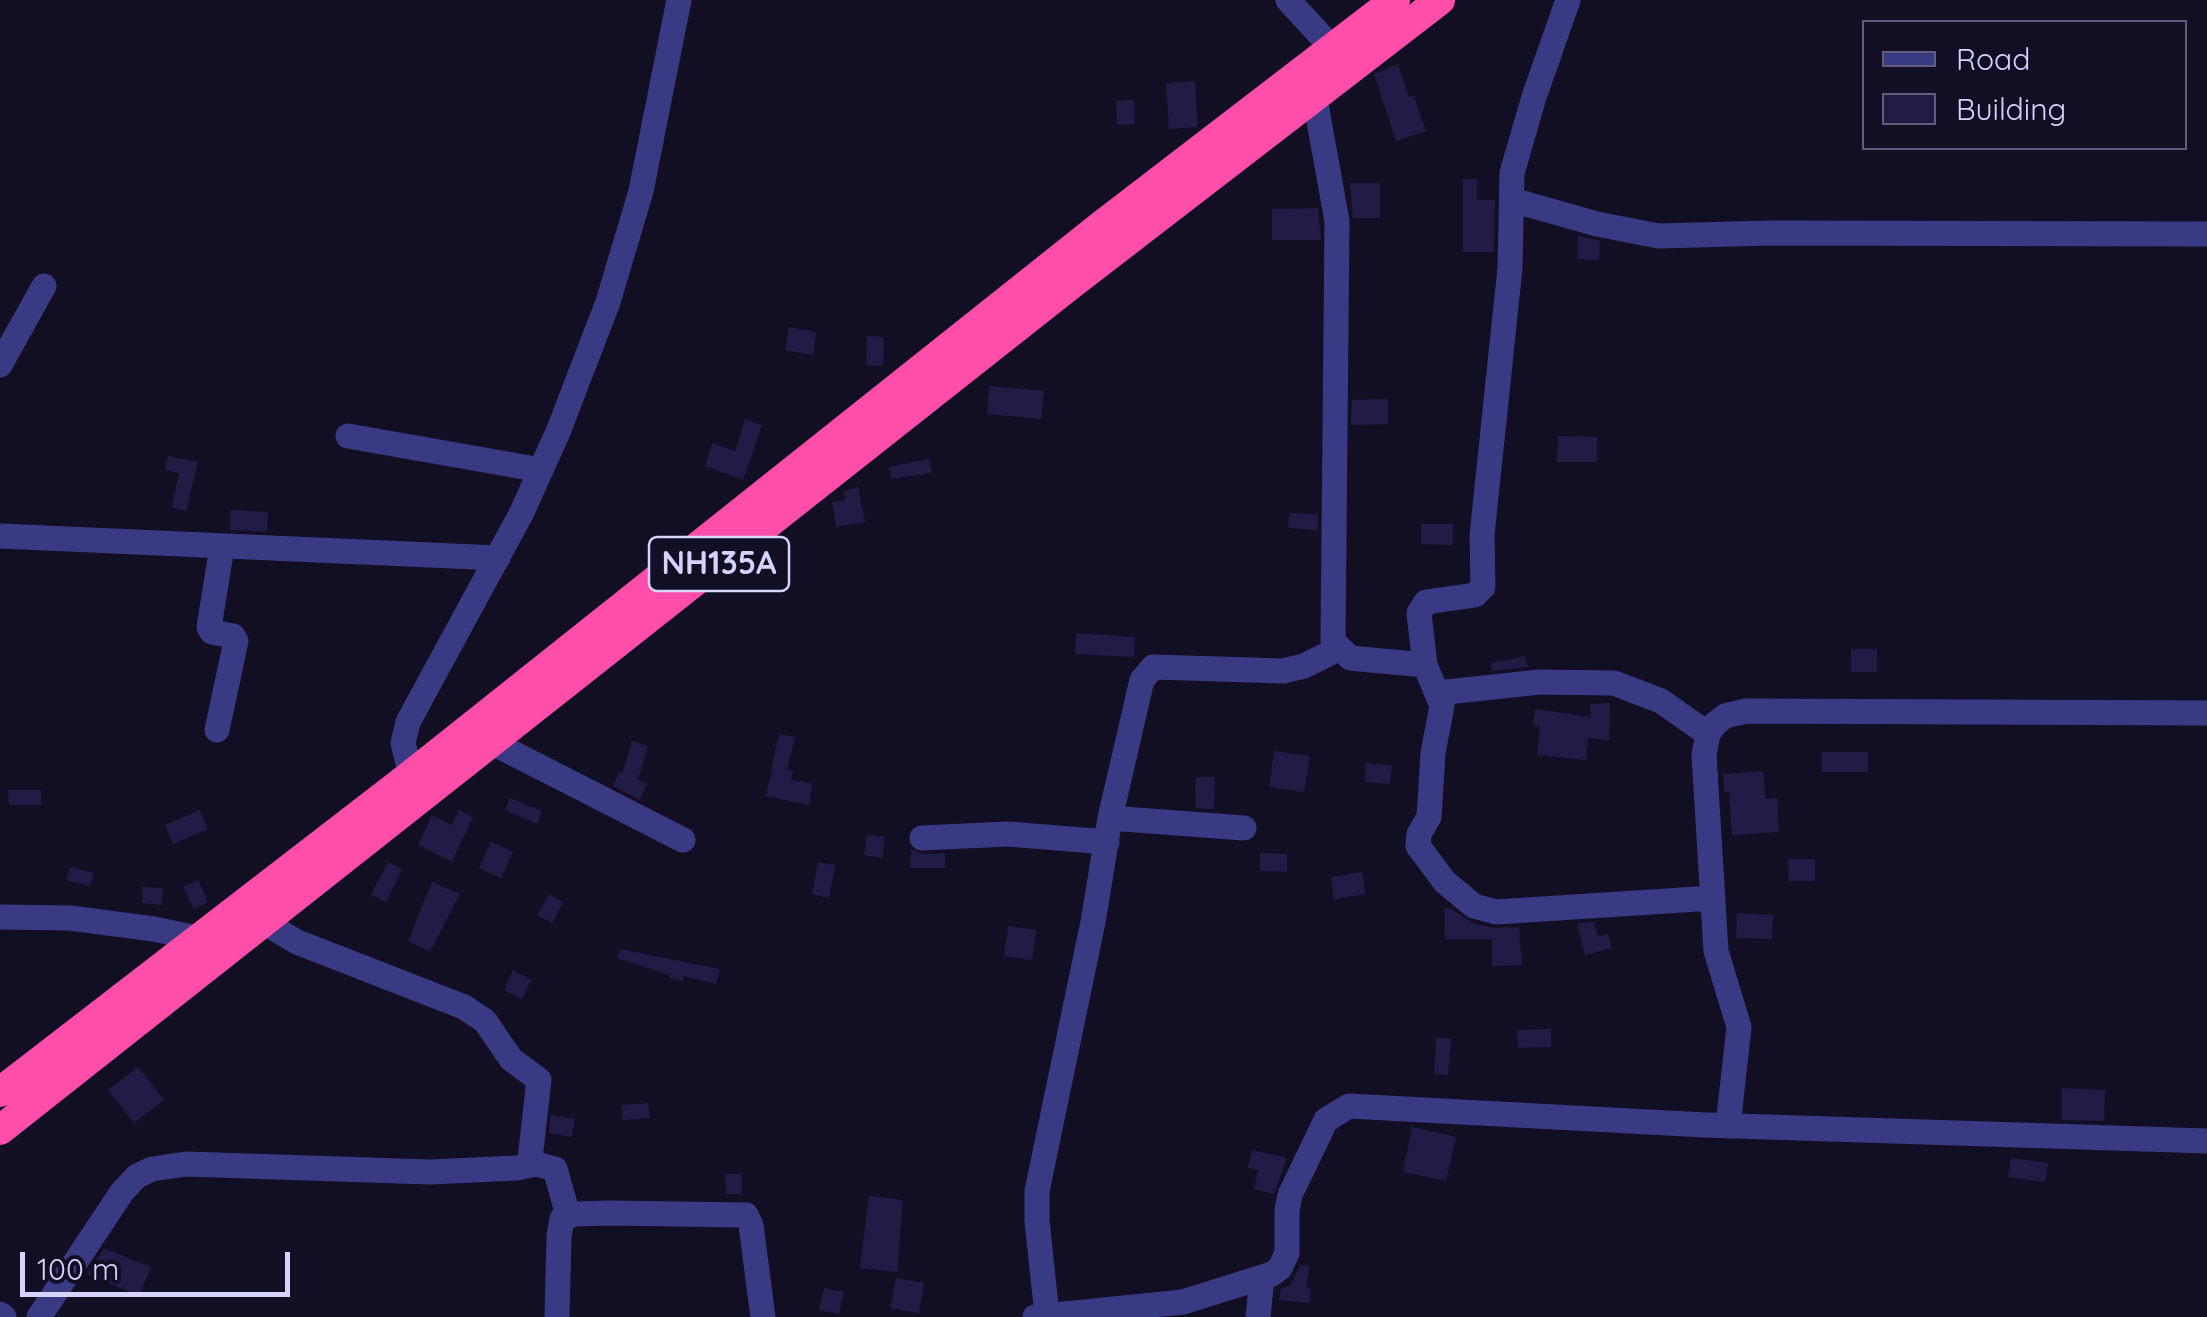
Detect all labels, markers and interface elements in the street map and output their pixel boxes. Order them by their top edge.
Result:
legend [1862,20,2187,150]
text: Road [1956,40,2030,78]
text: Building [1956,90,2066,128]
road number: NH135A [649,537,789,591]
scale bar [25,1232,295,1294]
text: 100 m [37,1250,119,1288]

